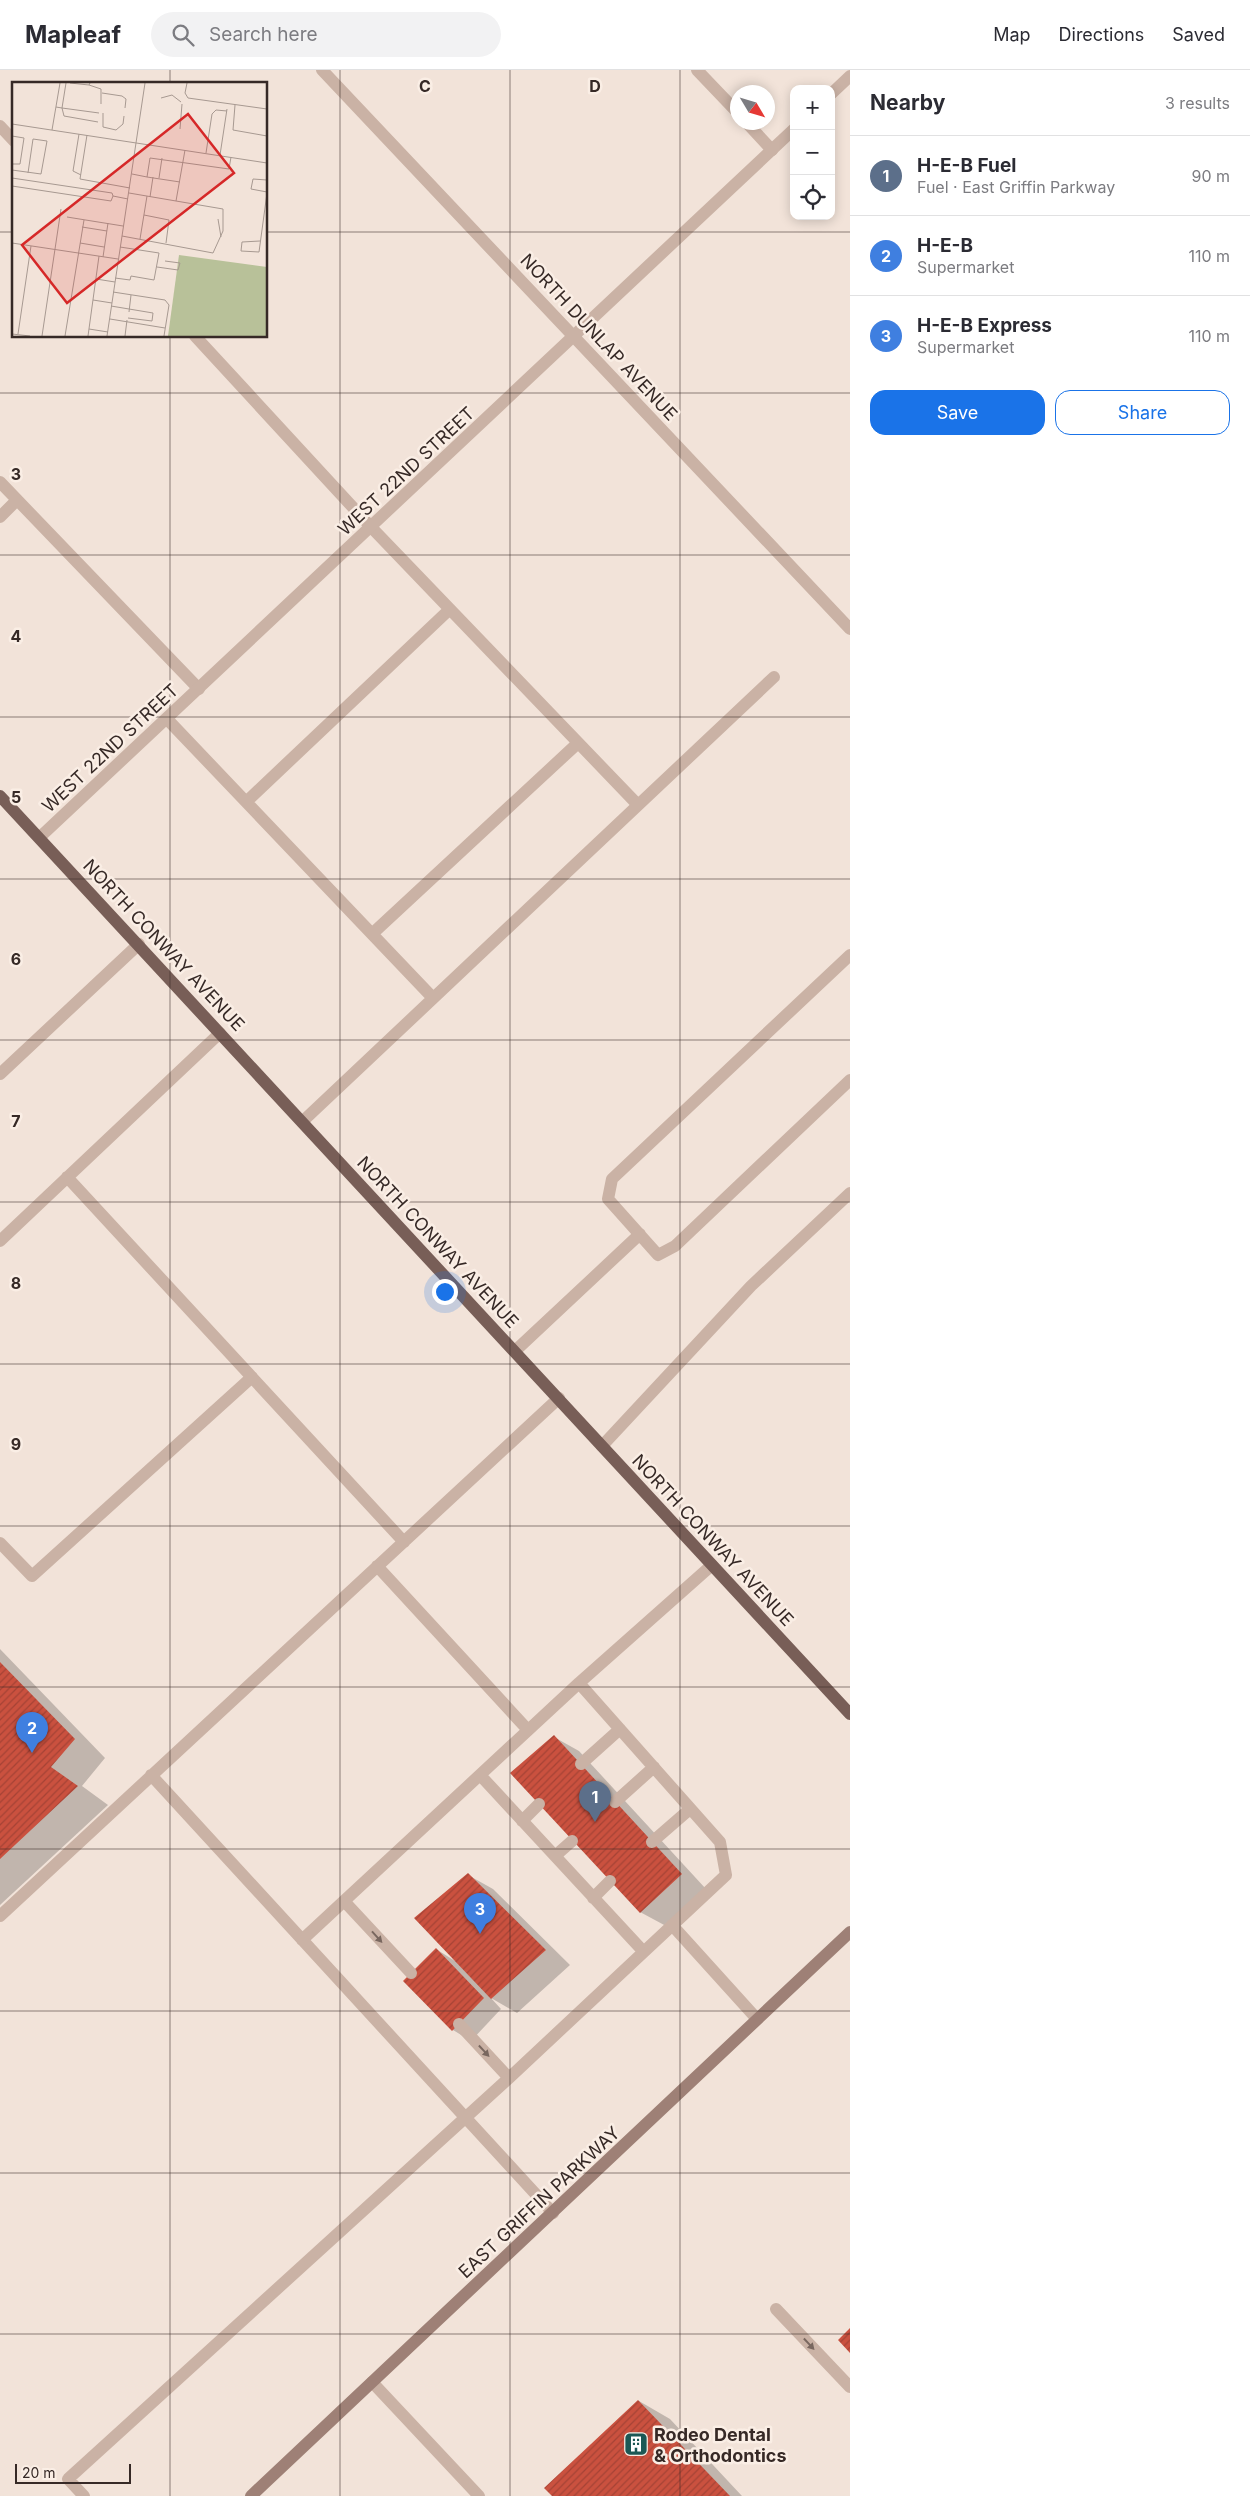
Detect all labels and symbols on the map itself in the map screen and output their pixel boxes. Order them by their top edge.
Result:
text: C [419,76,431,96]
text: D [589,76,601,96]
inset map [12,82,268,338]
north arrow [730,85,775,130]
street label: NORTH DUNLAP AVENUE [516,249,682,425]
street label: WEST 22ND STREET [334,402,478,540]
text: 3 [11,464,21,484]
text: 4 [11,626,22,646]
street label: WEST 22ND STREET [38,679,182,817]
text: 5 [11,787,21,807]
street label: NORTH CONWAY AVENUE [79,855,249,1035]
text: 6 [11,949,21,969]
text: 7 [11,1111,21,1131]
street label: NORTH CONWAY AVENUE [353,1152,523,1332]
text: 8 [11,1273,21,1293]
your location [432,1279,458,1305]
text: 9 [11,1434,21,1454]
street label: NORTH CONWAY AVENUE [628,1450,798,1630]
pin: 2 [16,1712,48,1753]
pin: 1 [579,1781,611,1822]
pin: 3 [464,1893,496,1934]
one-way arrow [371,1930,383,1942]
one-way arrow [478,2045,490,2057]
street label: EAST GRIFFIN PARKWAY [454,2122,624,2282]
one-way arrow [803,2338,815,2350]
place label: Rodeo Dental & Orthodontics [654,2424,787,2466]
building icon: Rodeo Dental & Orthodontics [623,2431,649,2457]
scale bar [15,2461,131,2484]

